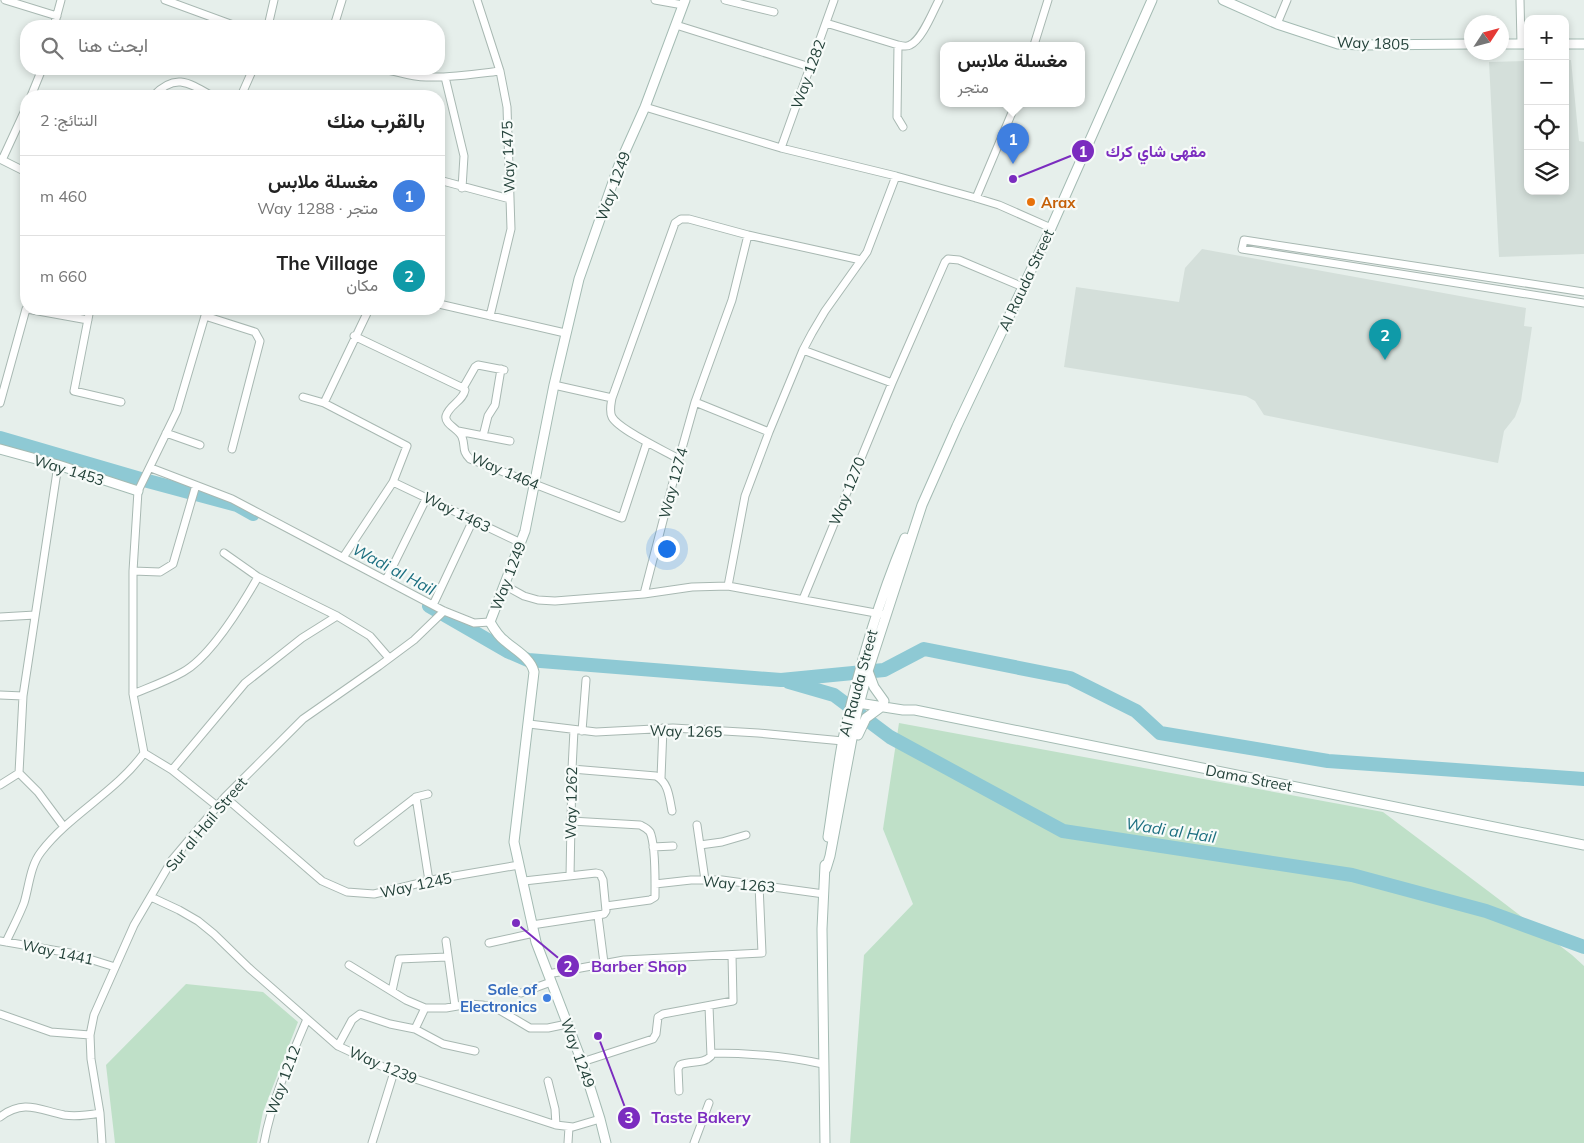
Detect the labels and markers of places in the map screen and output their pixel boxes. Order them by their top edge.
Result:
pin: 1 [997,123,1029,164]
callout: مقهى شاي كرك [1071,136,1216,167]
place label: Arax [1041,193,1076,212]
marker: Arax [1025,196,1037,208]
pin: 2 [1369,319,1401,360]
callout: Barber Shop [556,951,697,982]
place label: Sale of Electronics [460,980,537,1016]
marker: Sale of Electronics [541,992,553,1004]
callout: Taste Bakery [617,1102,761,1133]

